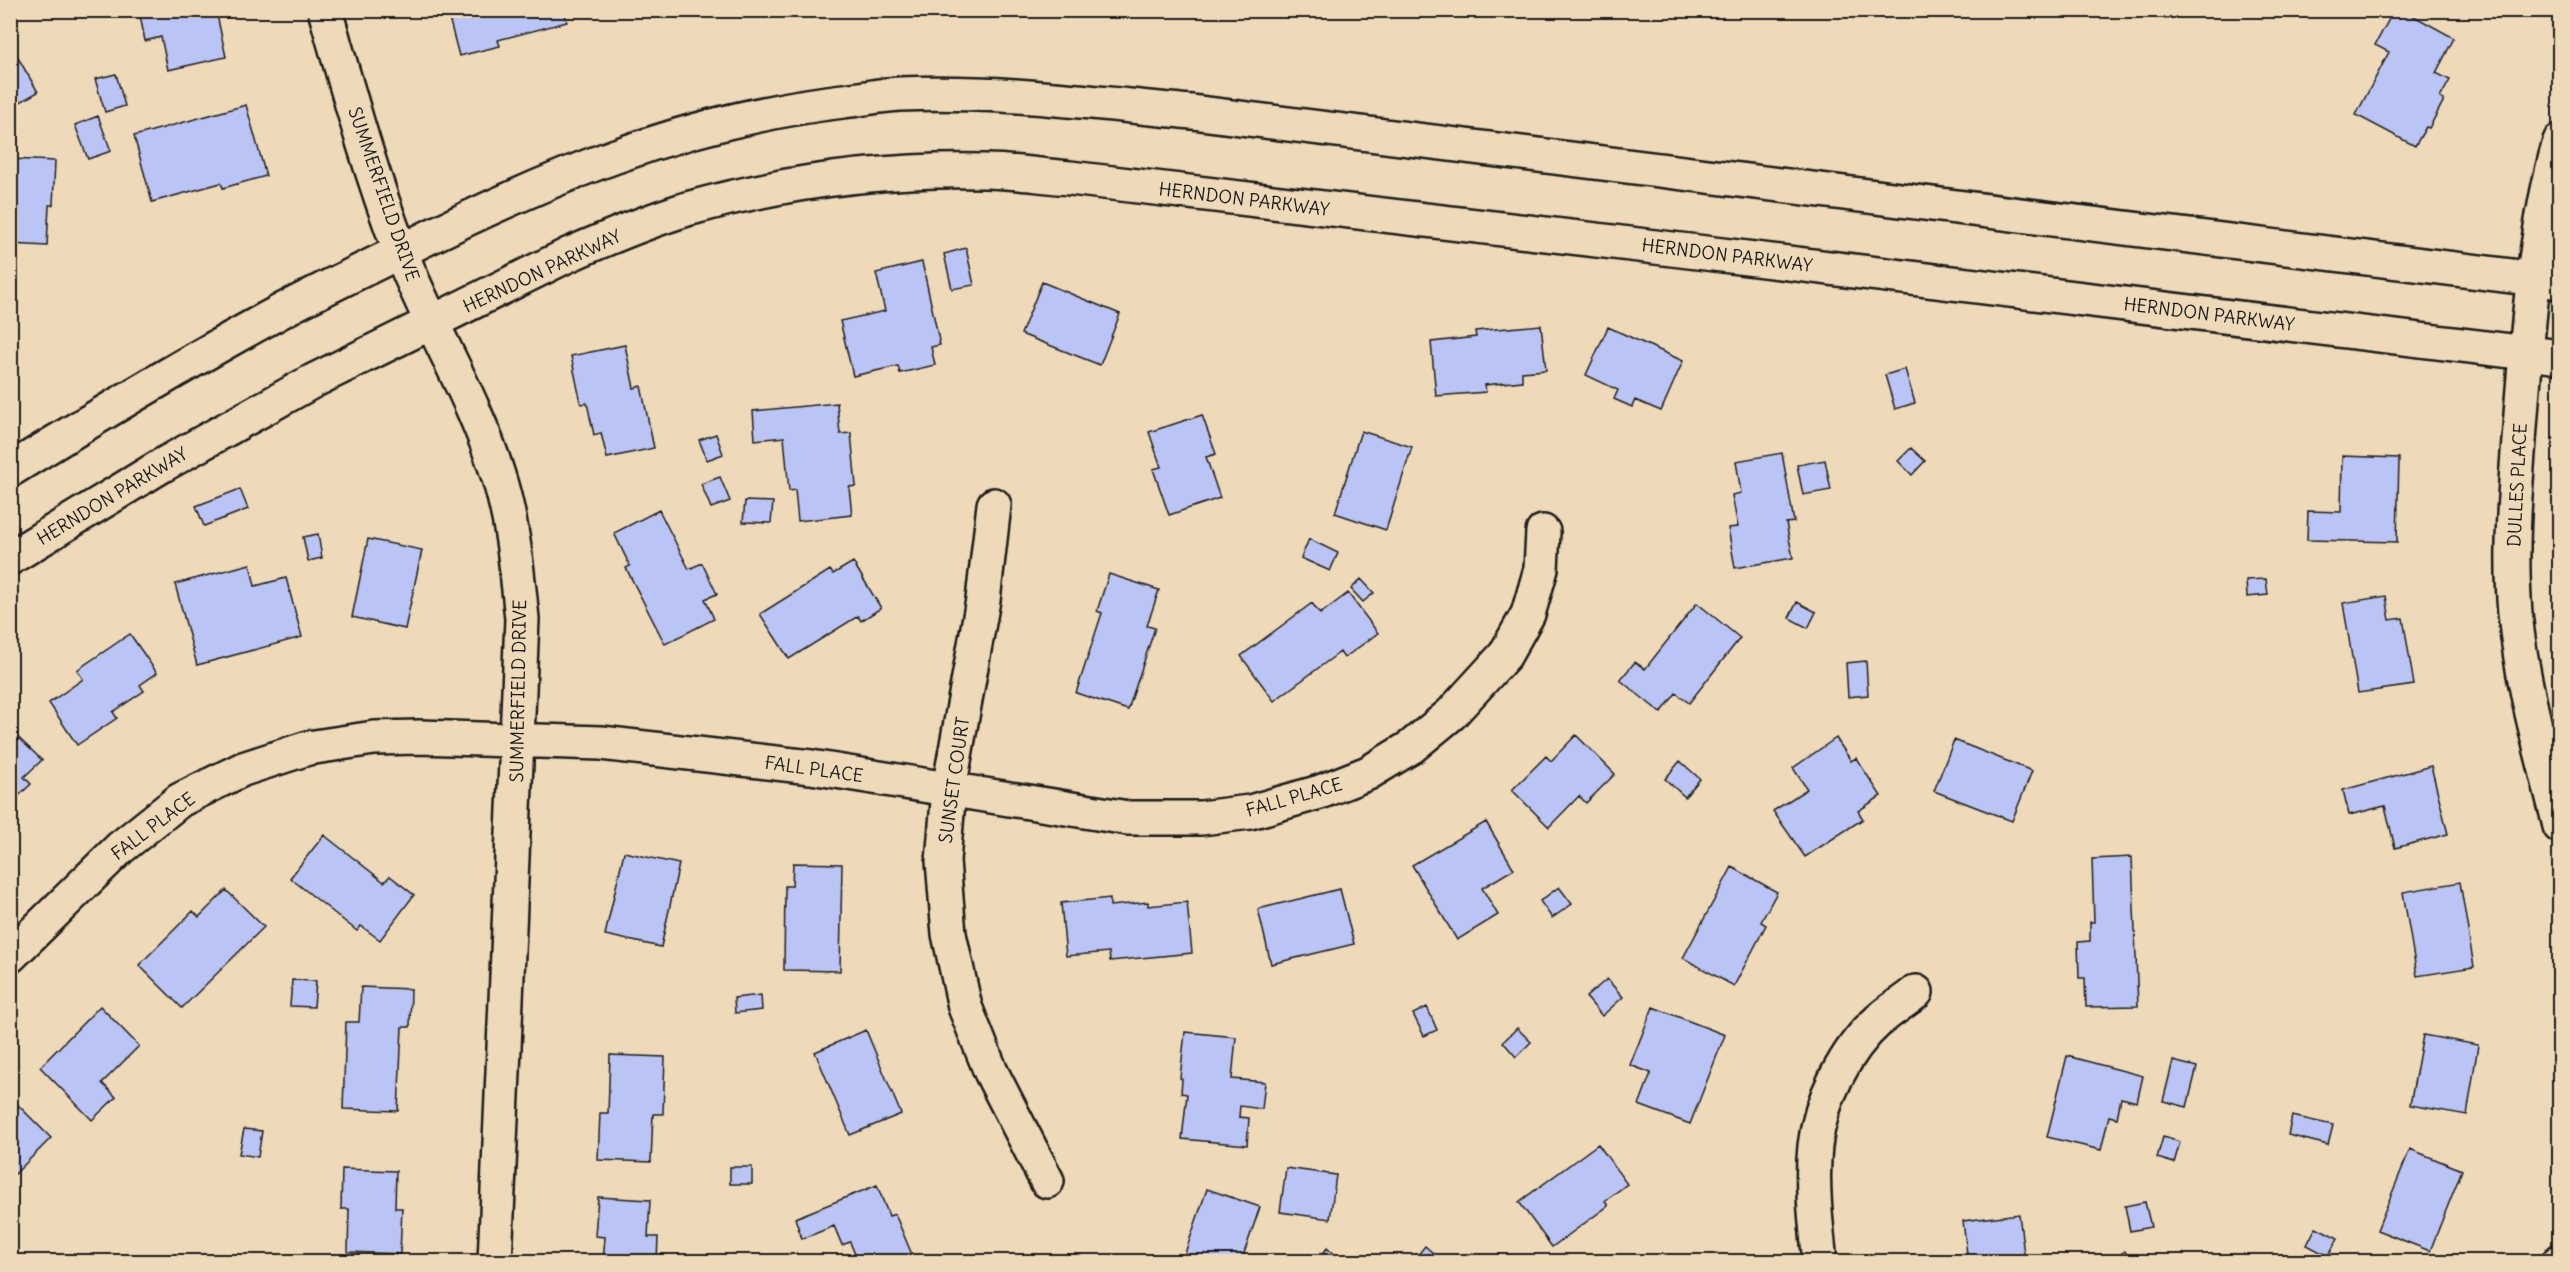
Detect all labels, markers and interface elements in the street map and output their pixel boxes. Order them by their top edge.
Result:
street label: SUMMERFIELD DRIVE [343,104,425,284]
street label: HERNDON PARKWAY [1157,177,1331,221]
street label: HERNDON PARKWAY [459,224,625,318]
street label: HERNDON PARKWAY [1640,233,1814,277]
street label: HERNDON PARKWAY [2122,292,2296,336]
street label: DULLES PLACE [2502,423,2532,547]
street label: HERNDON PARKWAY [32,442,192,550]
street label: SUMMERFIELD DRIVE [505,599,531,783]
street label: SUNSET COURT [934,715,974,845]
street label: FALL PLACE [763,751,865,787]
street label: FALL PLACE [1243,772,1345,822]
street label: FALL PLACE [106,787,200,865]

